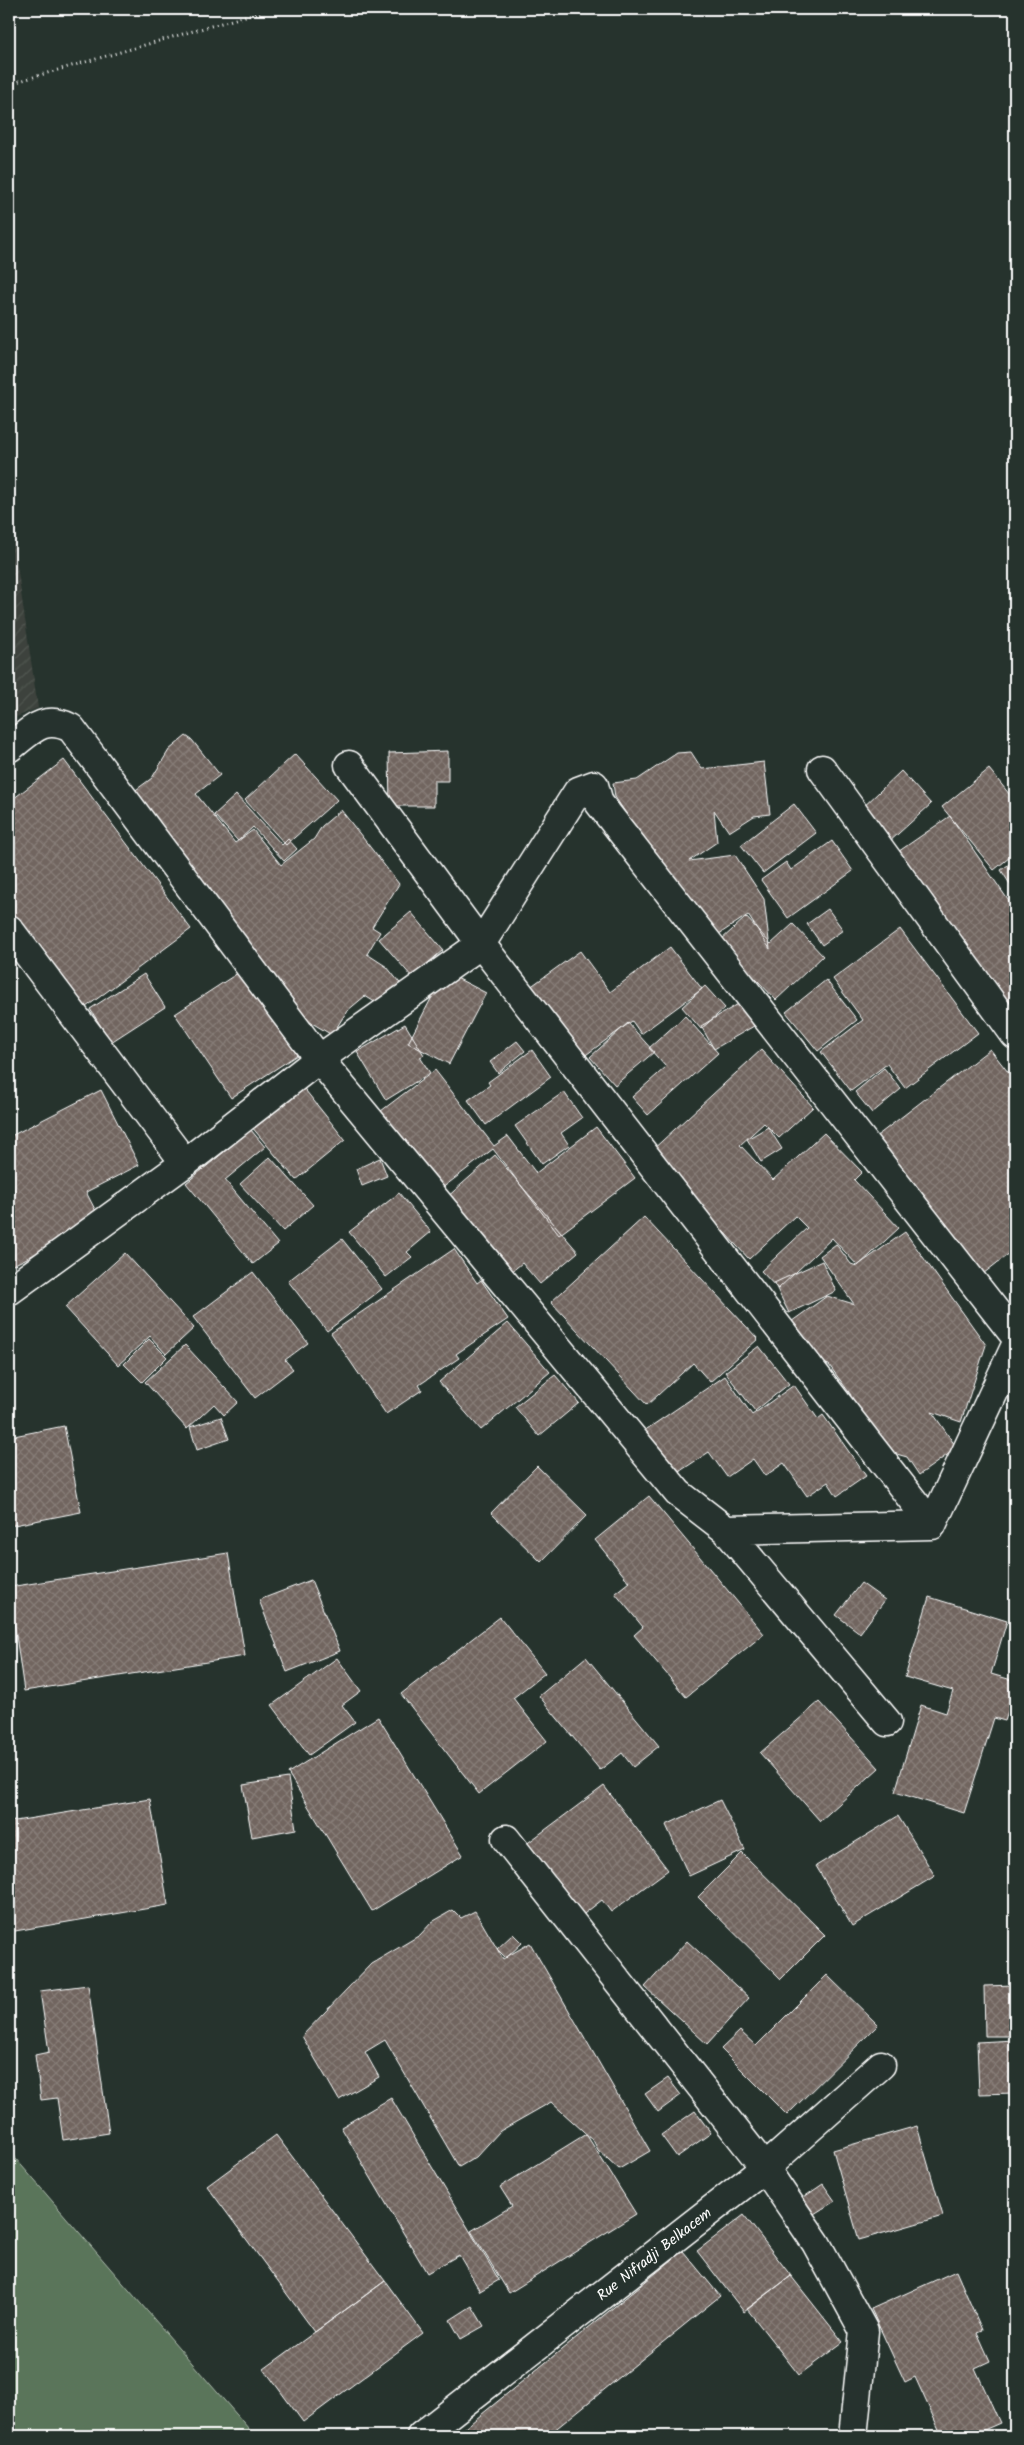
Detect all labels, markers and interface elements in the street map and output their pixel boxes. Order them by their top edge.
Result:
street label: Rue Nifradji Belkacem [592,2202,717,2307]

